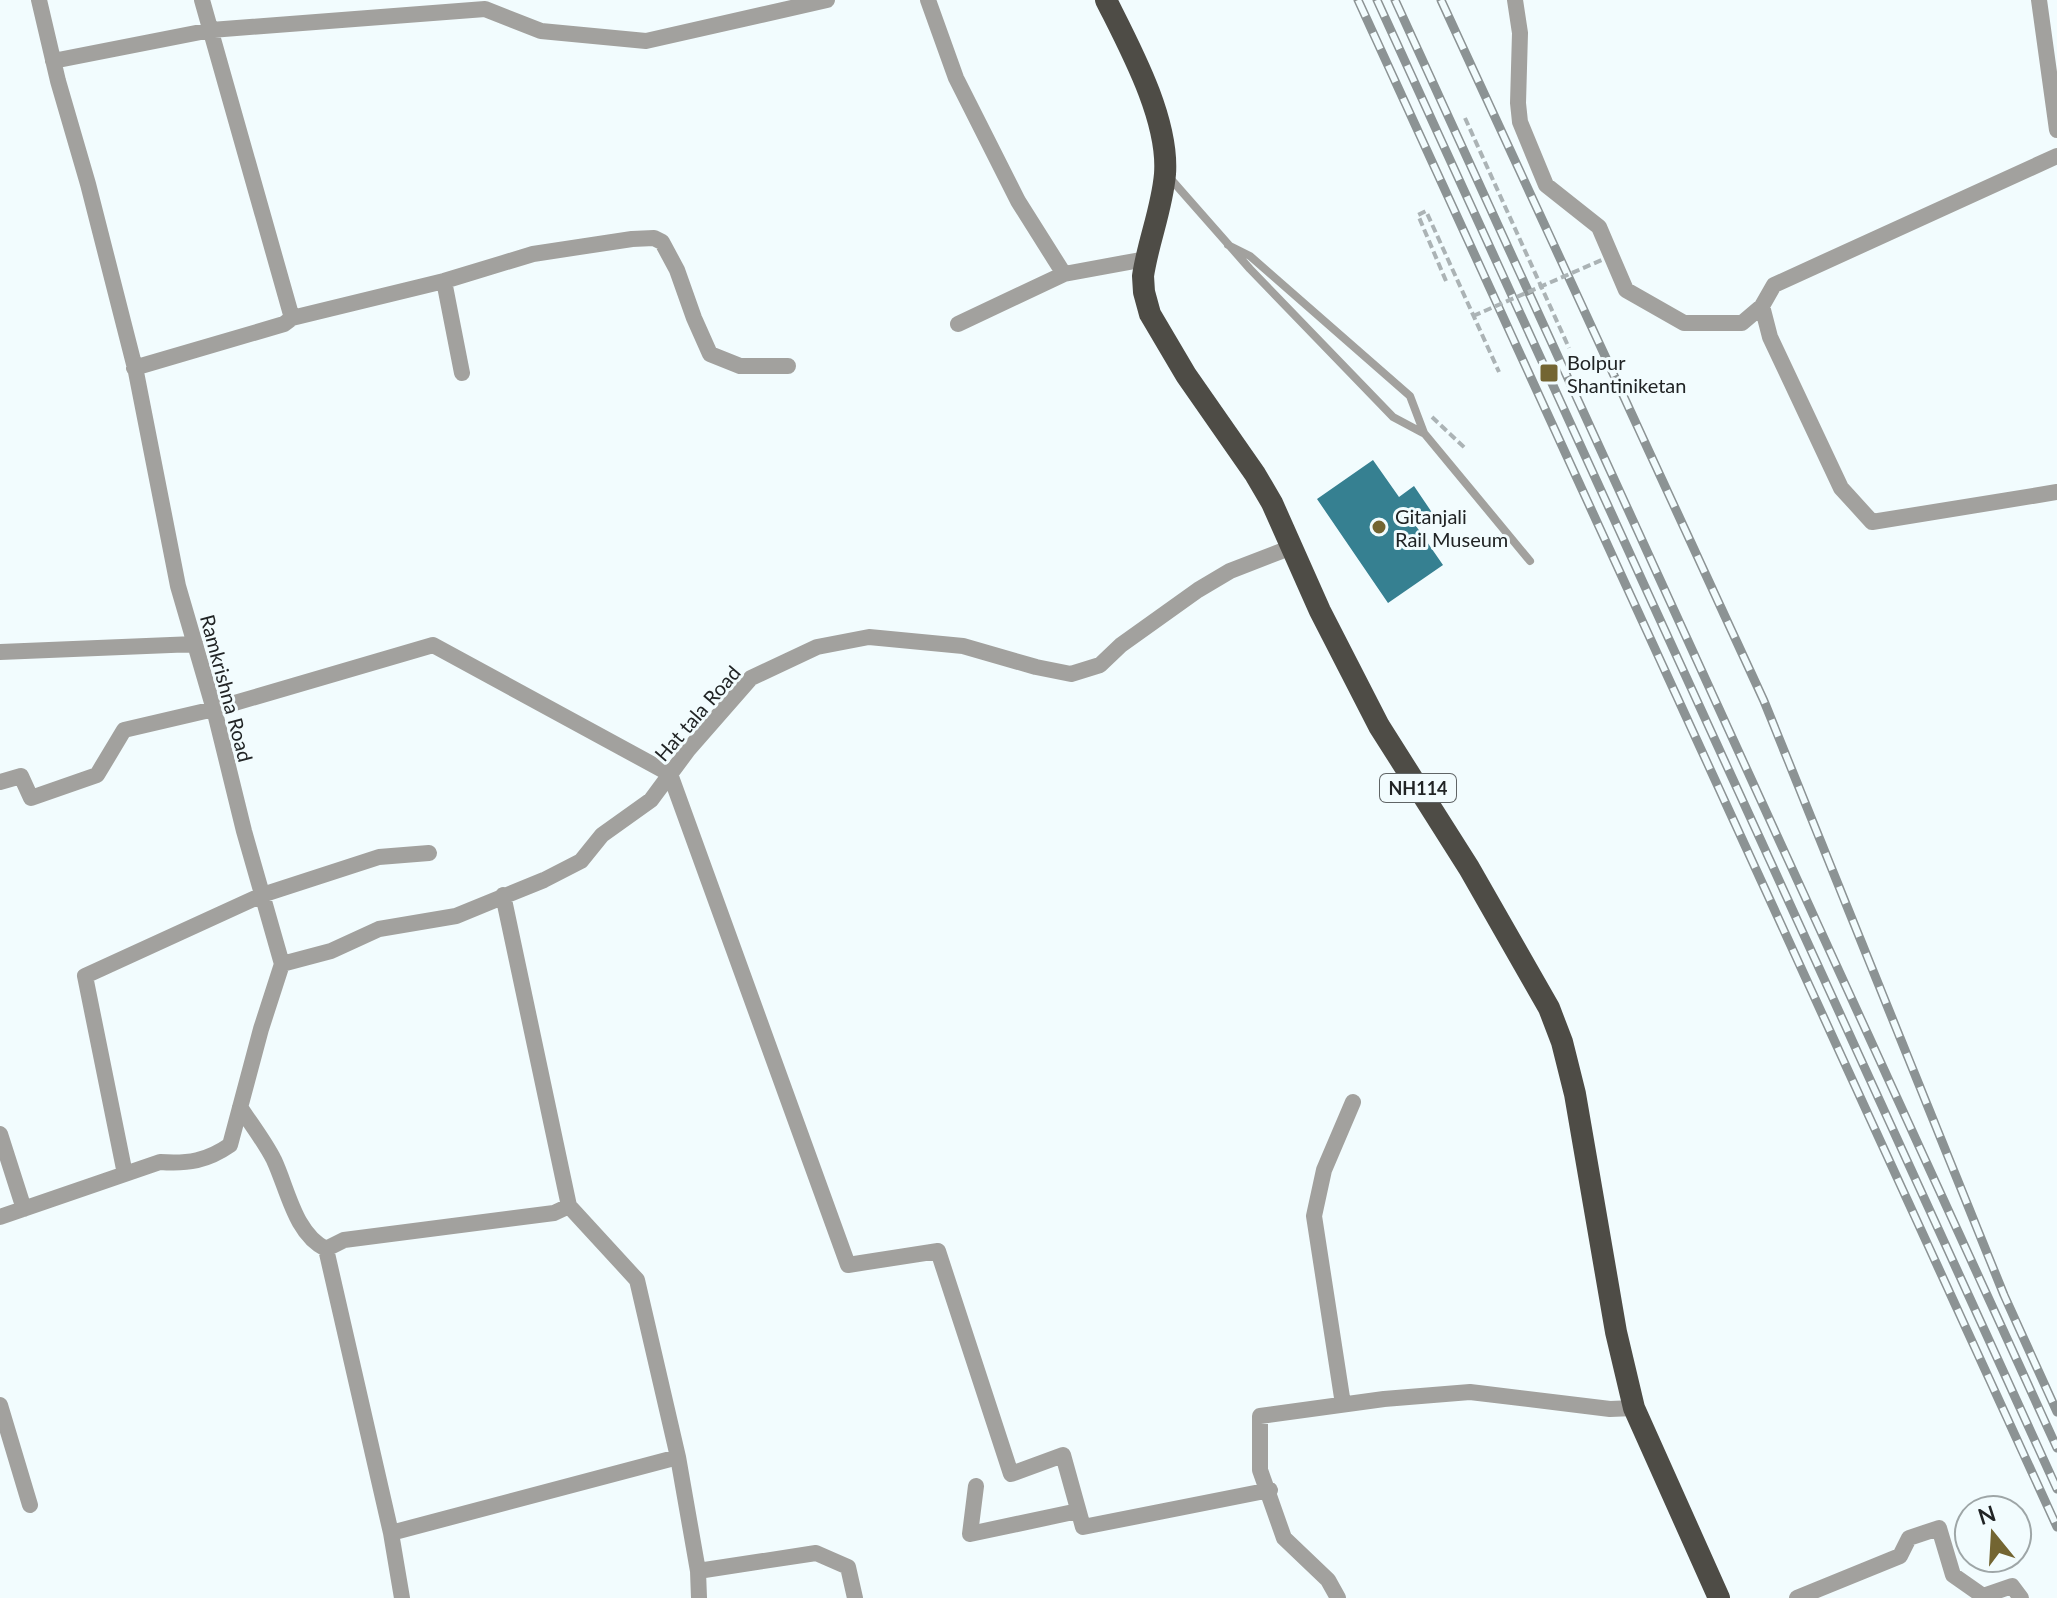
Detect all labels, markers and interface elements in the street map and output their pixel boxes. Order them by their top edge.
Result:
place label: Bolpur Shantiniketan [1567,350,1686,397]
marker: Bolpur Shantiniketan [1538,362,1560,384]
place label: Gitanjali Rail Museum [1395,504,1508,551]
marker: Gitanjali Rail Museum [1370,518,1388,536]
street label: Ramkrishna Road [196,612,258,764]
street label: Hat tala Road [649,660,745,766]
road number: NH114 [1380,774,1456,802]
north arrow [1953,1494,2033,1574]
text: N [1974,1499,1999,1530]

